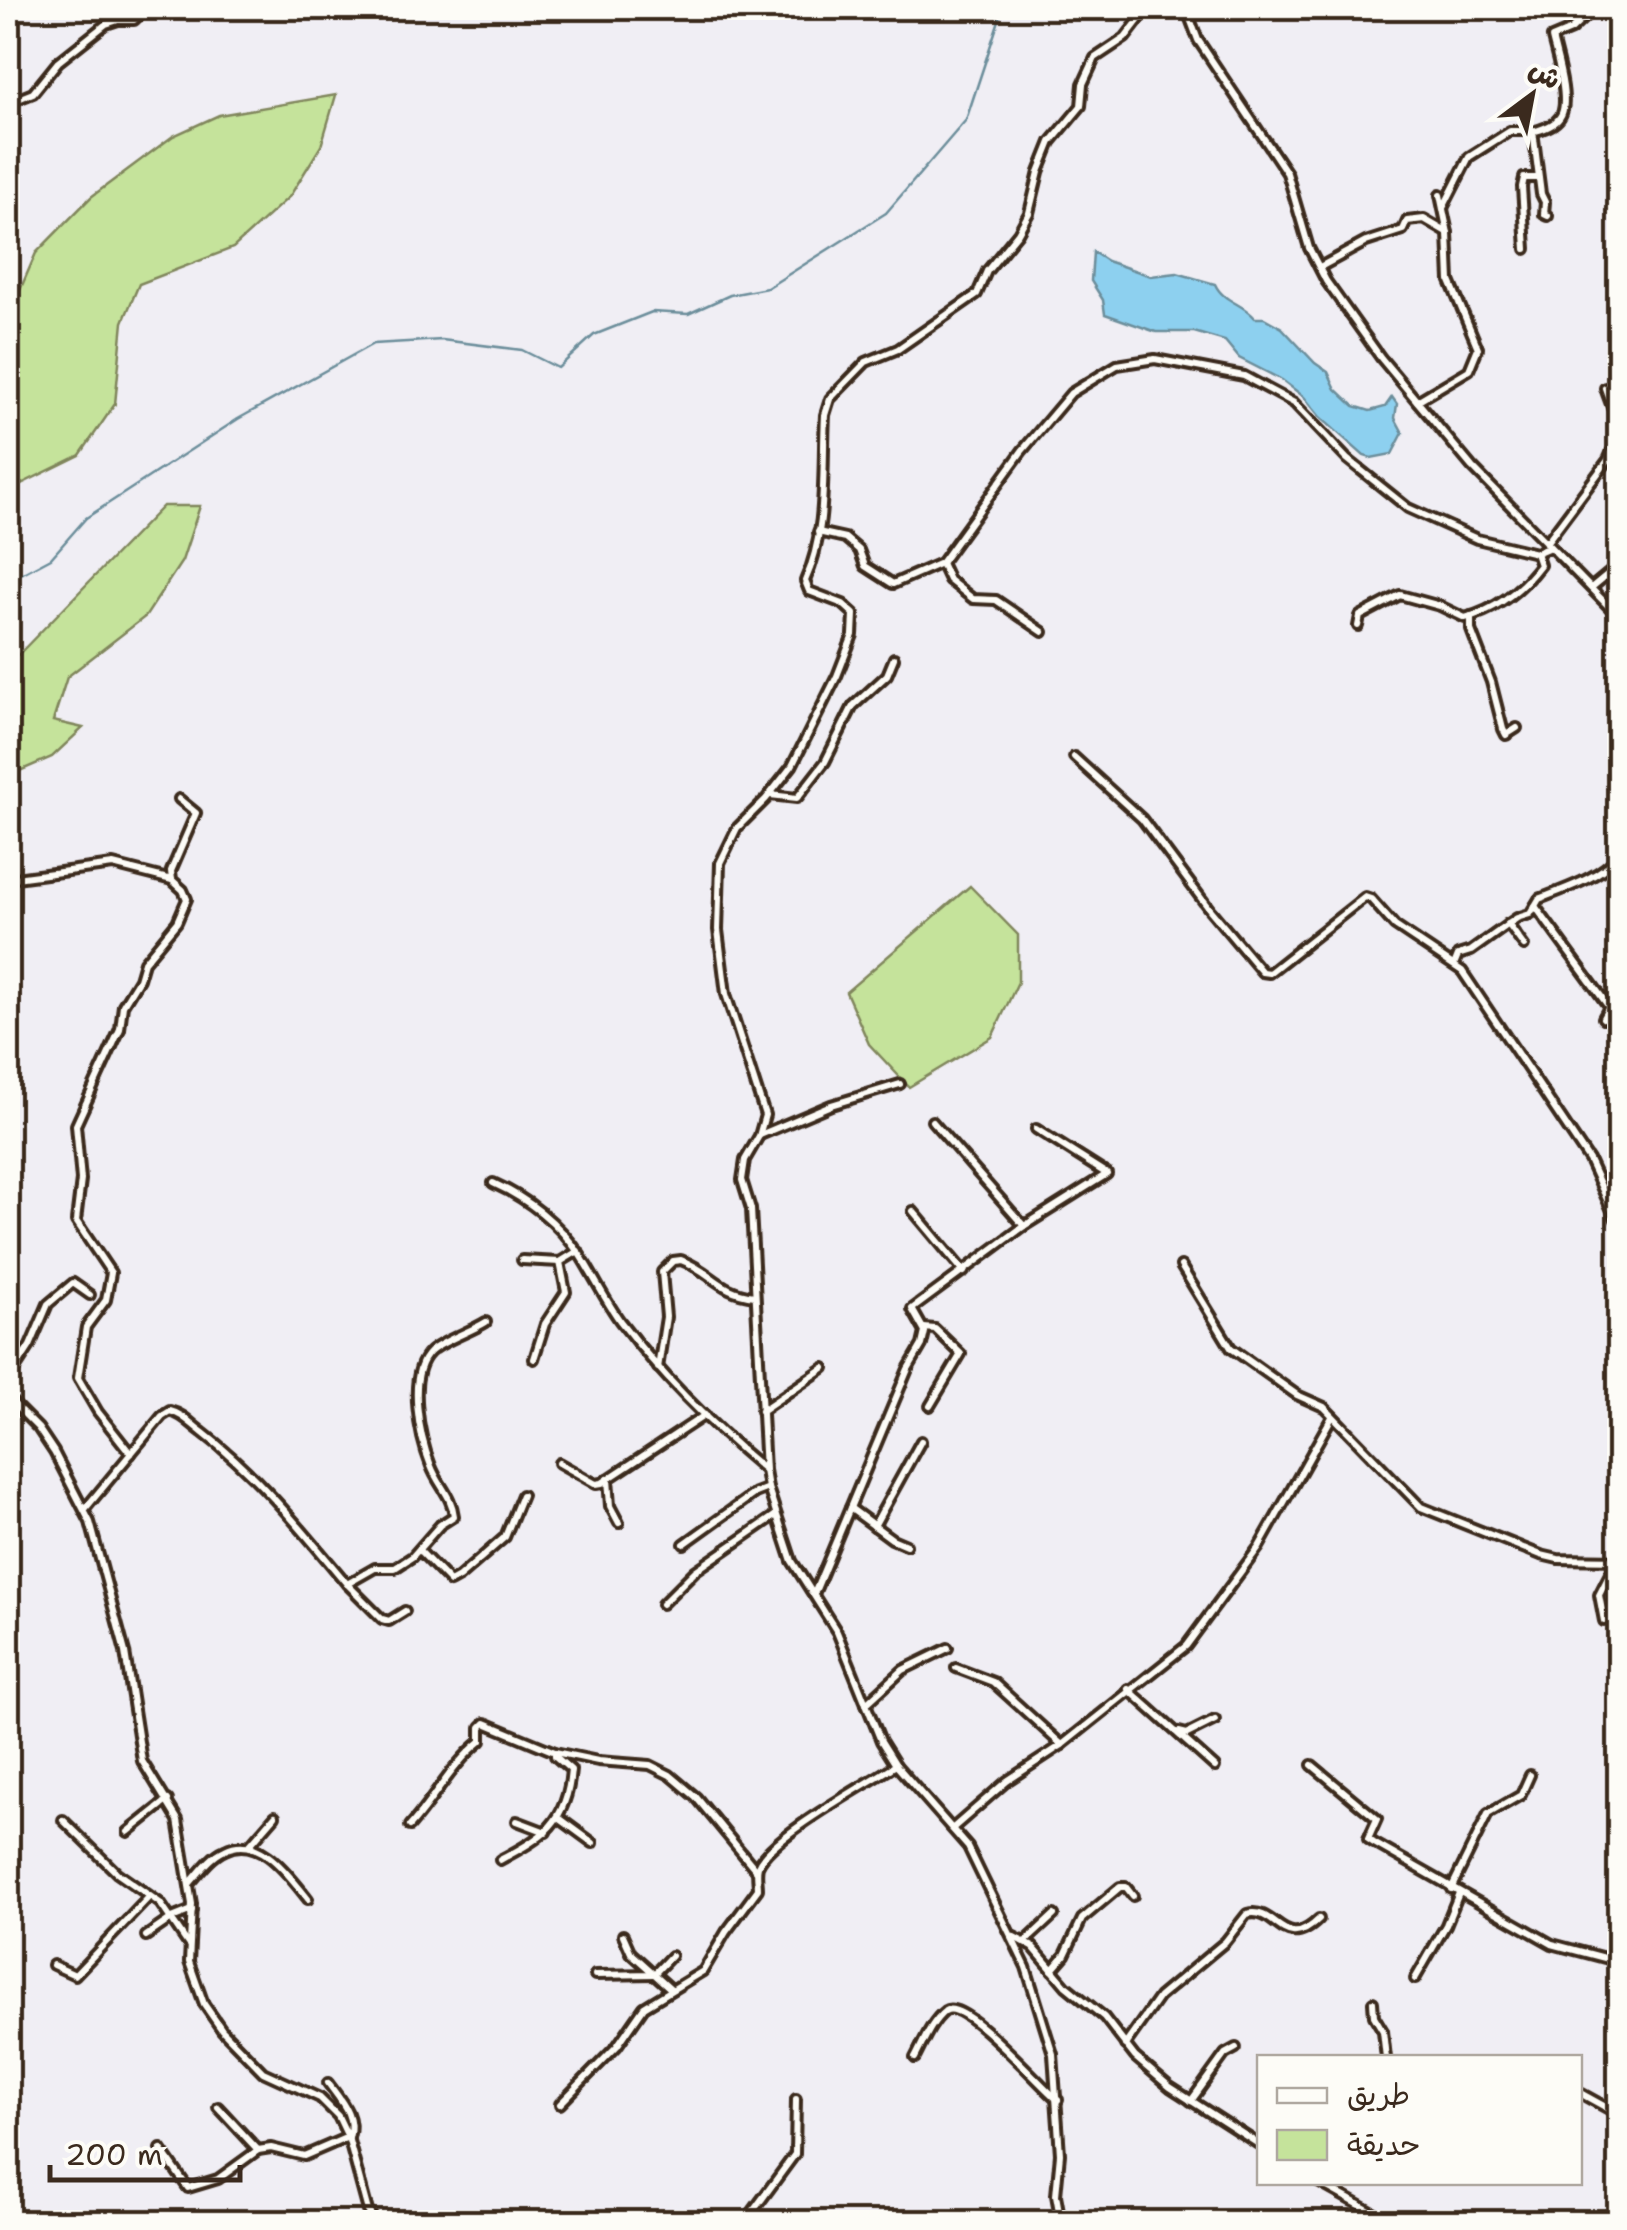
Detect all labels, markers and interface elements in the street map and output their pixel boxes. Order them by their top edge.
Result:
north arrow [1482,45,1582,145]
text: ش [1522,50,1568,98]
legend [1257,2055,1582,2185]
text: طريق [1347,2074,1410,2115]
scale bar [50,2120,240,2182]
text: حديقة [1347,2124,1421,2165]
text: 200 m [65,2134,163,2175]

